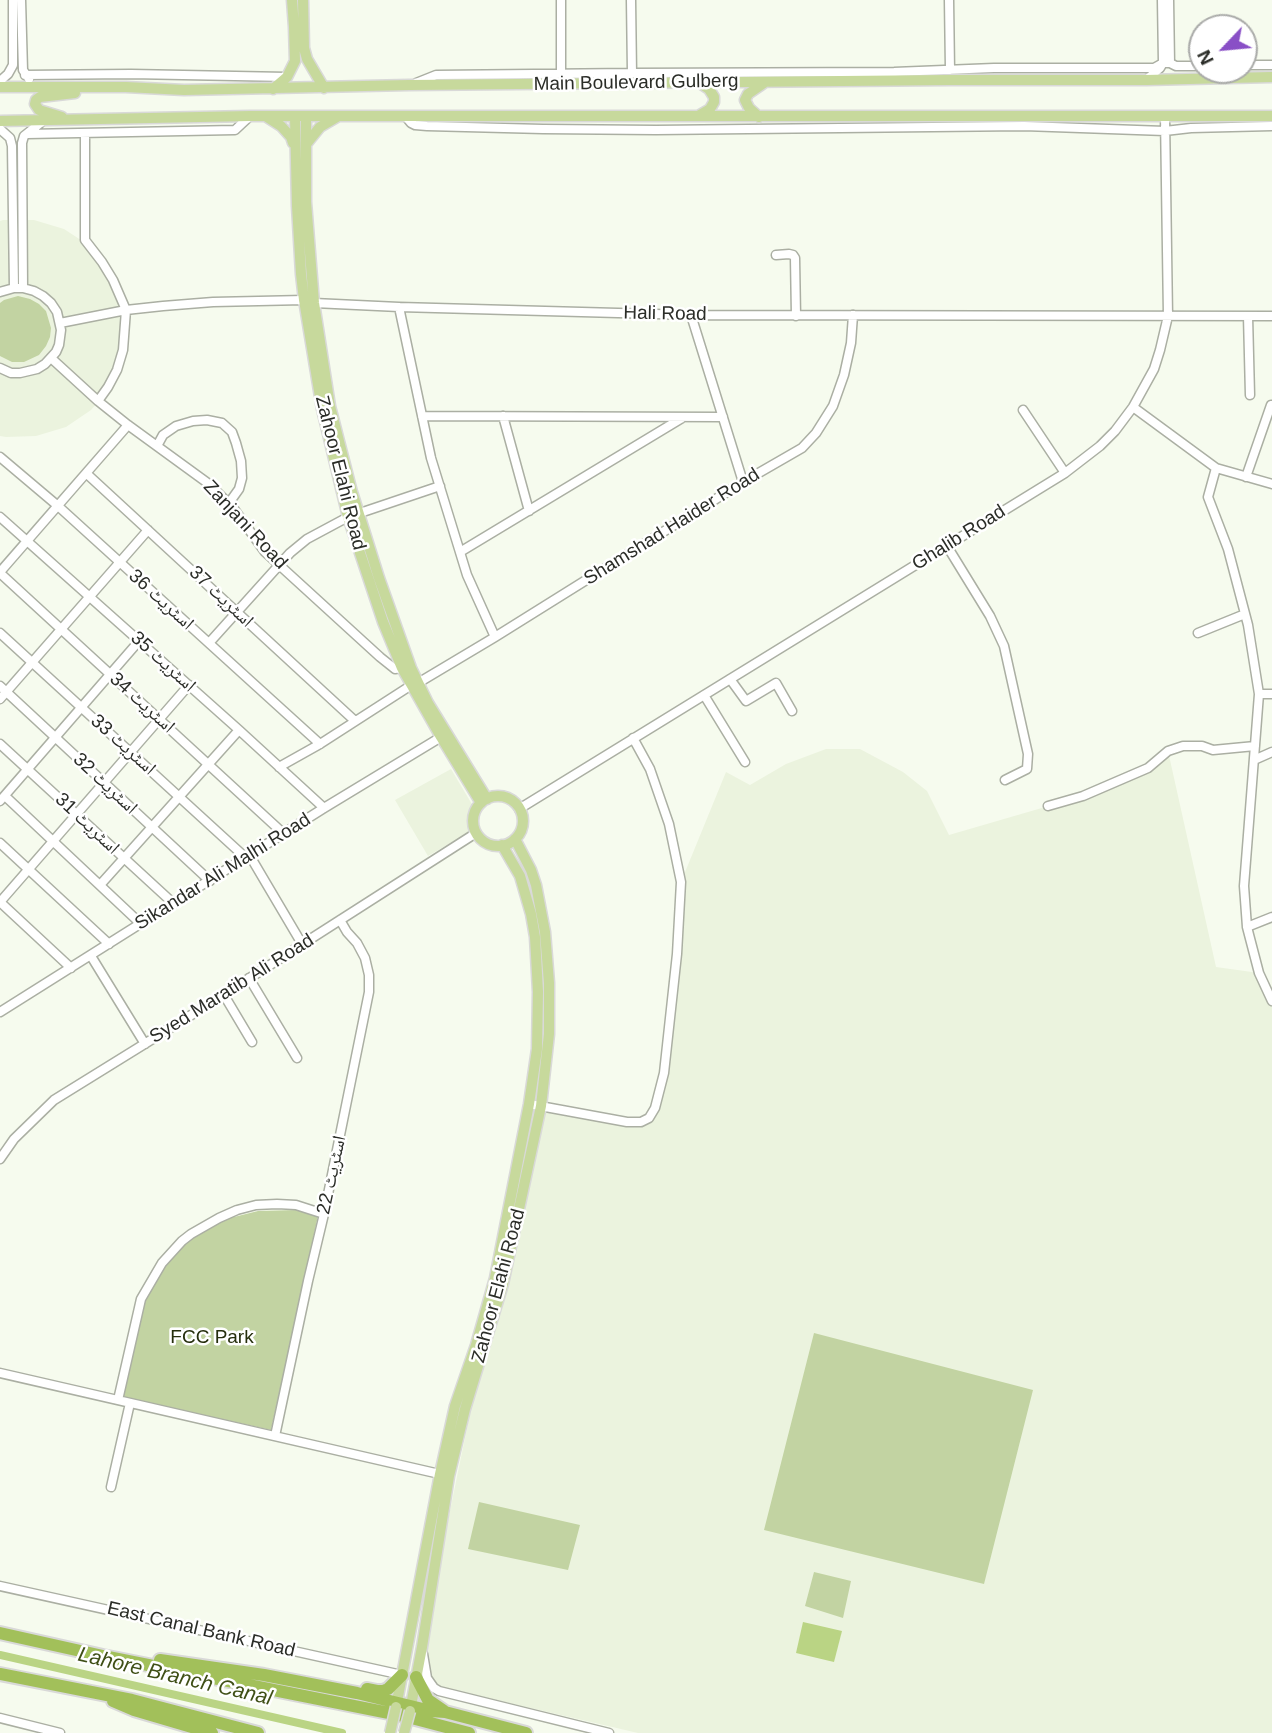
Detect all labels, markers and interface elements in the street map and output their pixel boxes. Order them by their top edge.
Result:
north arrow [1188,14,1258,84]
text: N [1193,47,1218,68]
street label: Main Boulevard Gulberg [533,70,739,96]
street label: Hali Road [623,302,707,326]
street label: Zahoor Elahi Road [310,393,370,553]
street label: Shamshad Haider Road [580,464,764,590]
street label: Zanjani Road [198,476,292,574]
street label: Ghalib Road [908,500,1010,576]
street label: اسٹریٹ 37 [184,561,258,633]
street label: اسٹریٹ 36 [124,565,198,635]
street label: اسٹریٹ 35 [126,627,200,697]
street label: اسٹریٹ 34 [105,668,179,738]
street label: اسٹریٹ 33 [86,710,160,780]
street label: اسٹریٹ 32 [68,748,142,820]
street label: اسٹریٹ 31 [50,788,124,860]
street label: Sikandar Ali Malhi Road [131,809,315,935]
street label: Syed Maratib Ali Road [146,929,318,1049]
street label: اسٹریٹ 22 [313,1134,351,1216]
street label: Zahoor Elahi Road [467,1207,531,1365]
park label: FCC Park [170,1327,254,1349]
street label: East Canal Bank Road [105,1597,297,1663]
water label: Lahore Branch Canal [75,1642,275,1712]

